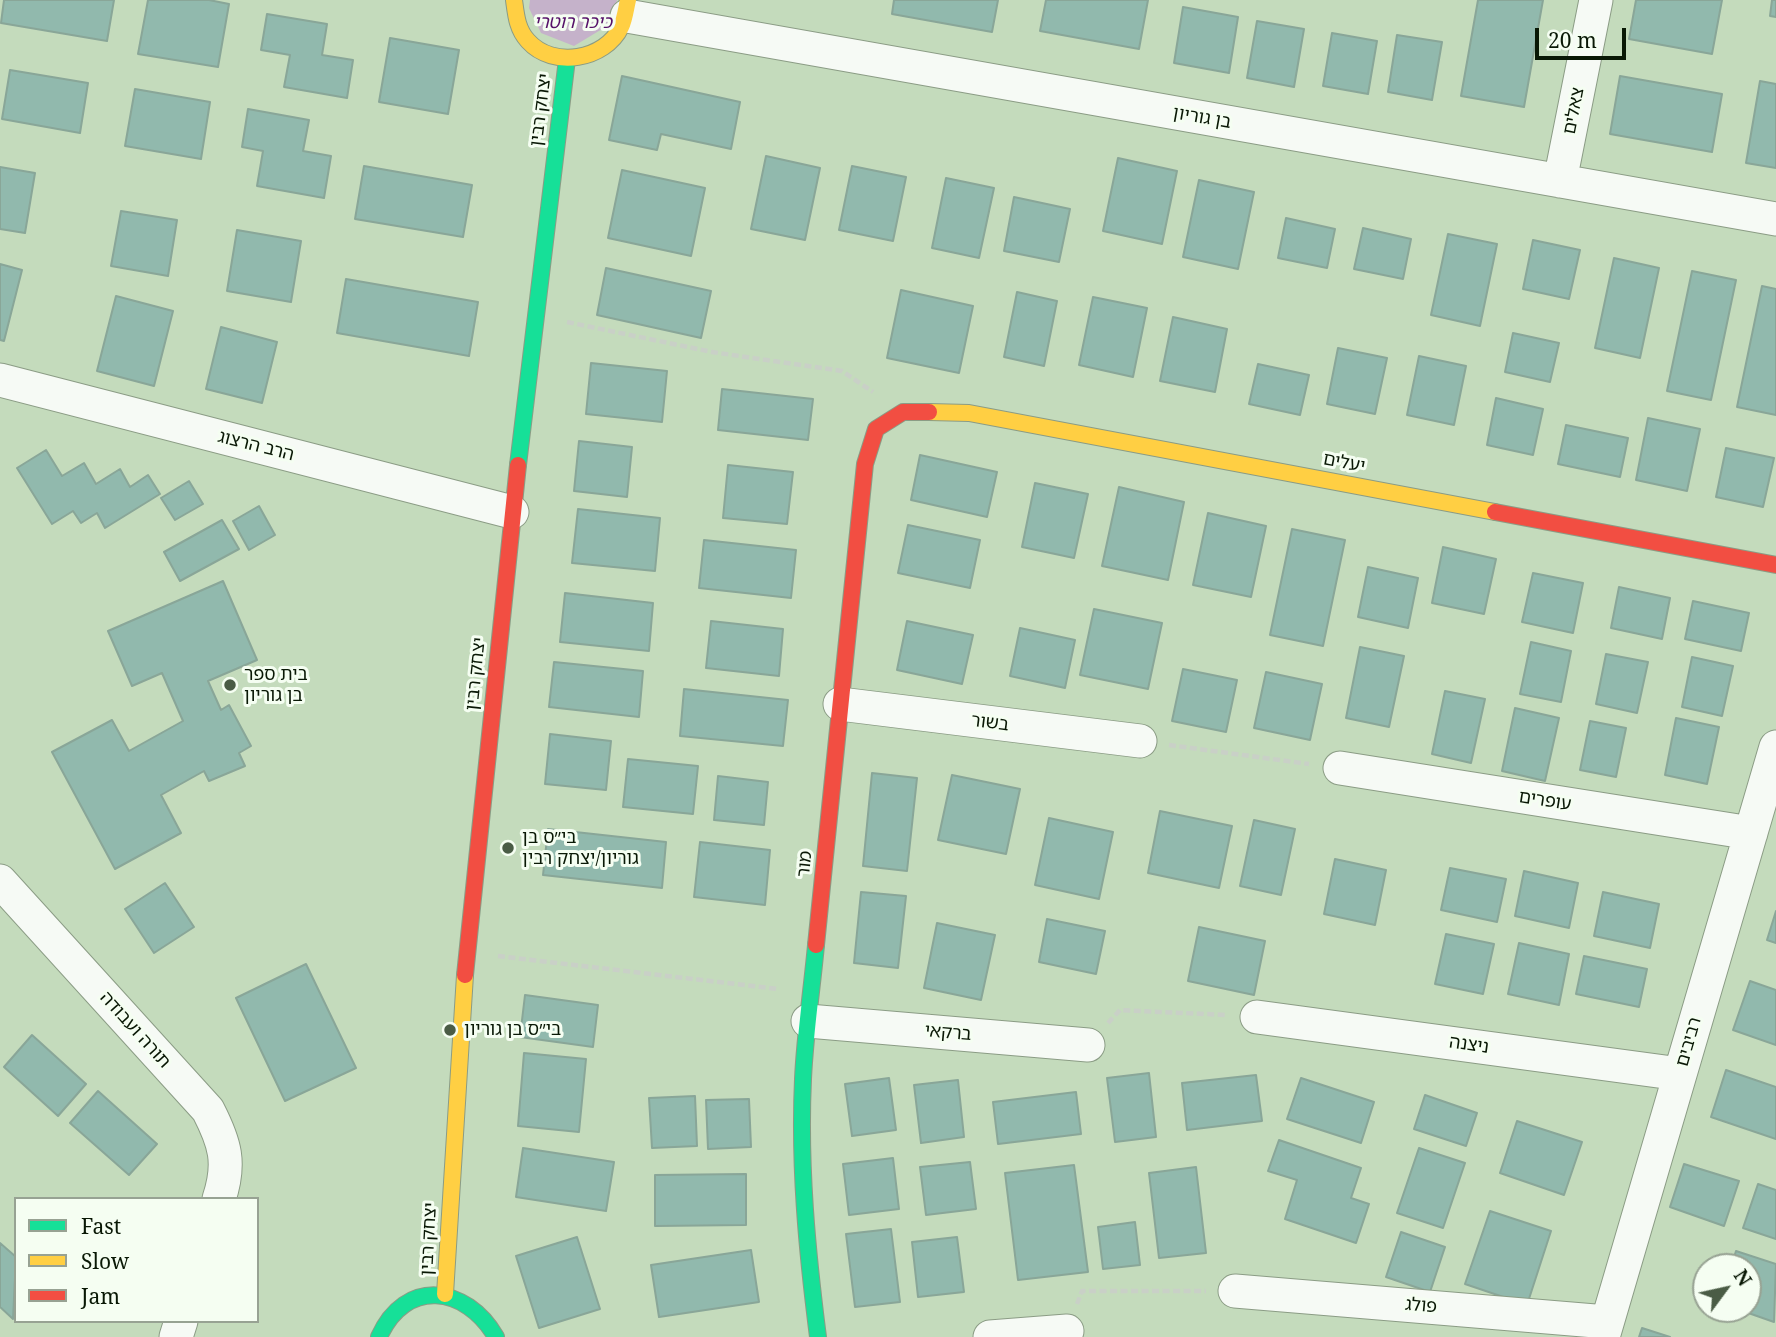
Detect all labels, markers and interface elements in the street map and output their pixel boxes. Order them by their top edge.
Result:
park label: כיכר רוטרי [534,12,612,34]
scale bar [1538,14,1629,58]
text: 20 m [1548,26,1597,54]
street label: יצחק רבין [526,72,556,148]
street label: צאלים [1559,86,1589,136]
street label: בן גוריון [1171,102,1233,134]
street label: הרב הרצוג [216,426,296,466]
street label: יעלים [1321,448,1367,478]
street label: יצחק רבין [461,636,491,712]
place label: בית ספר בן גוריון [244,664,308,706]
marker: בית ספר בן גוריון [222,677,238,693]
street label: בשור [970,710,1010,736]
street label: עופרים [1517,786,1573,816]
place label: בי״ס בן גוריון/יצחק רבין [522,827,639,870]
marker: בי״ס בן גוריון/יצחק רבין [500,840,516,856]
street label: מור [793,850,817,878]
street label: תורה ועבודה [95,987,175,1073]
street label: רביבים [1672,1015,1706,1069]
place label: בי״ס בן גוריון [464,1019,561,1041]
street label: ברקאי [924,1020,972,1046]
marker: בי״ס בן גוריון [442,1022,458,1038]
street label: ניצנה [1448,1032,1490,1058]
legend [14,1197,259,1323]
street label: יצחק רבין [416,1202,442,1276]
text: Fast [81,1212,121,1240]
text: Slow [81,1247,129,1275]
north arrow [1692,1253,1762,1323]
text: N [1728,1264,1758,1291]
text: Jam [81,1282,120,1310]
street label: פולג [1404,1294,1438,1318]

